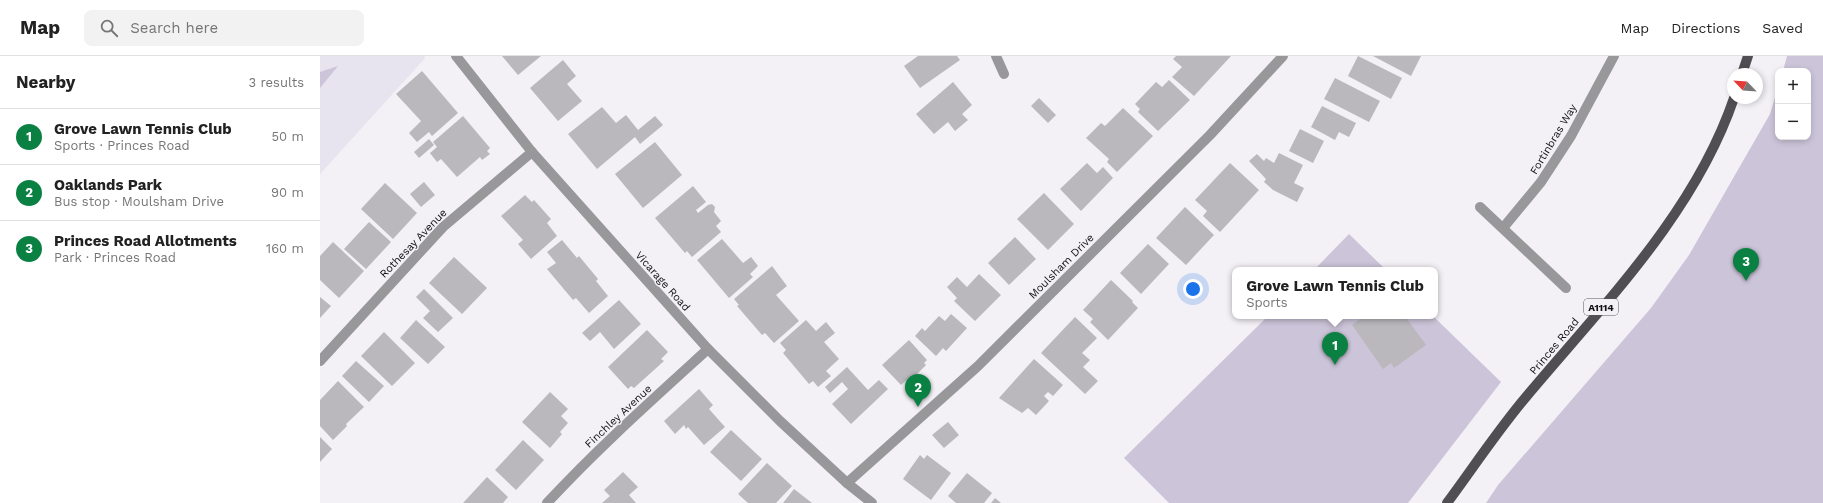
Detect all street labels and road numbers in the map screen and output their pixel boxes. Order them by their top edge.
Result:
street label: Fortinbras Way [1527,101,1580,177]
street label: Rothesay Avenue [377,206,450,280]
street label: Moulsham Drive [1026,231,1097,302]
street label: Vicarage Road [632,249,693,314]
road number: A1114 [1584,299,1618,315]
street label: Princes Road [1527,315,1582,377]
street label: Finchley Avenue [582,382,654,451]

